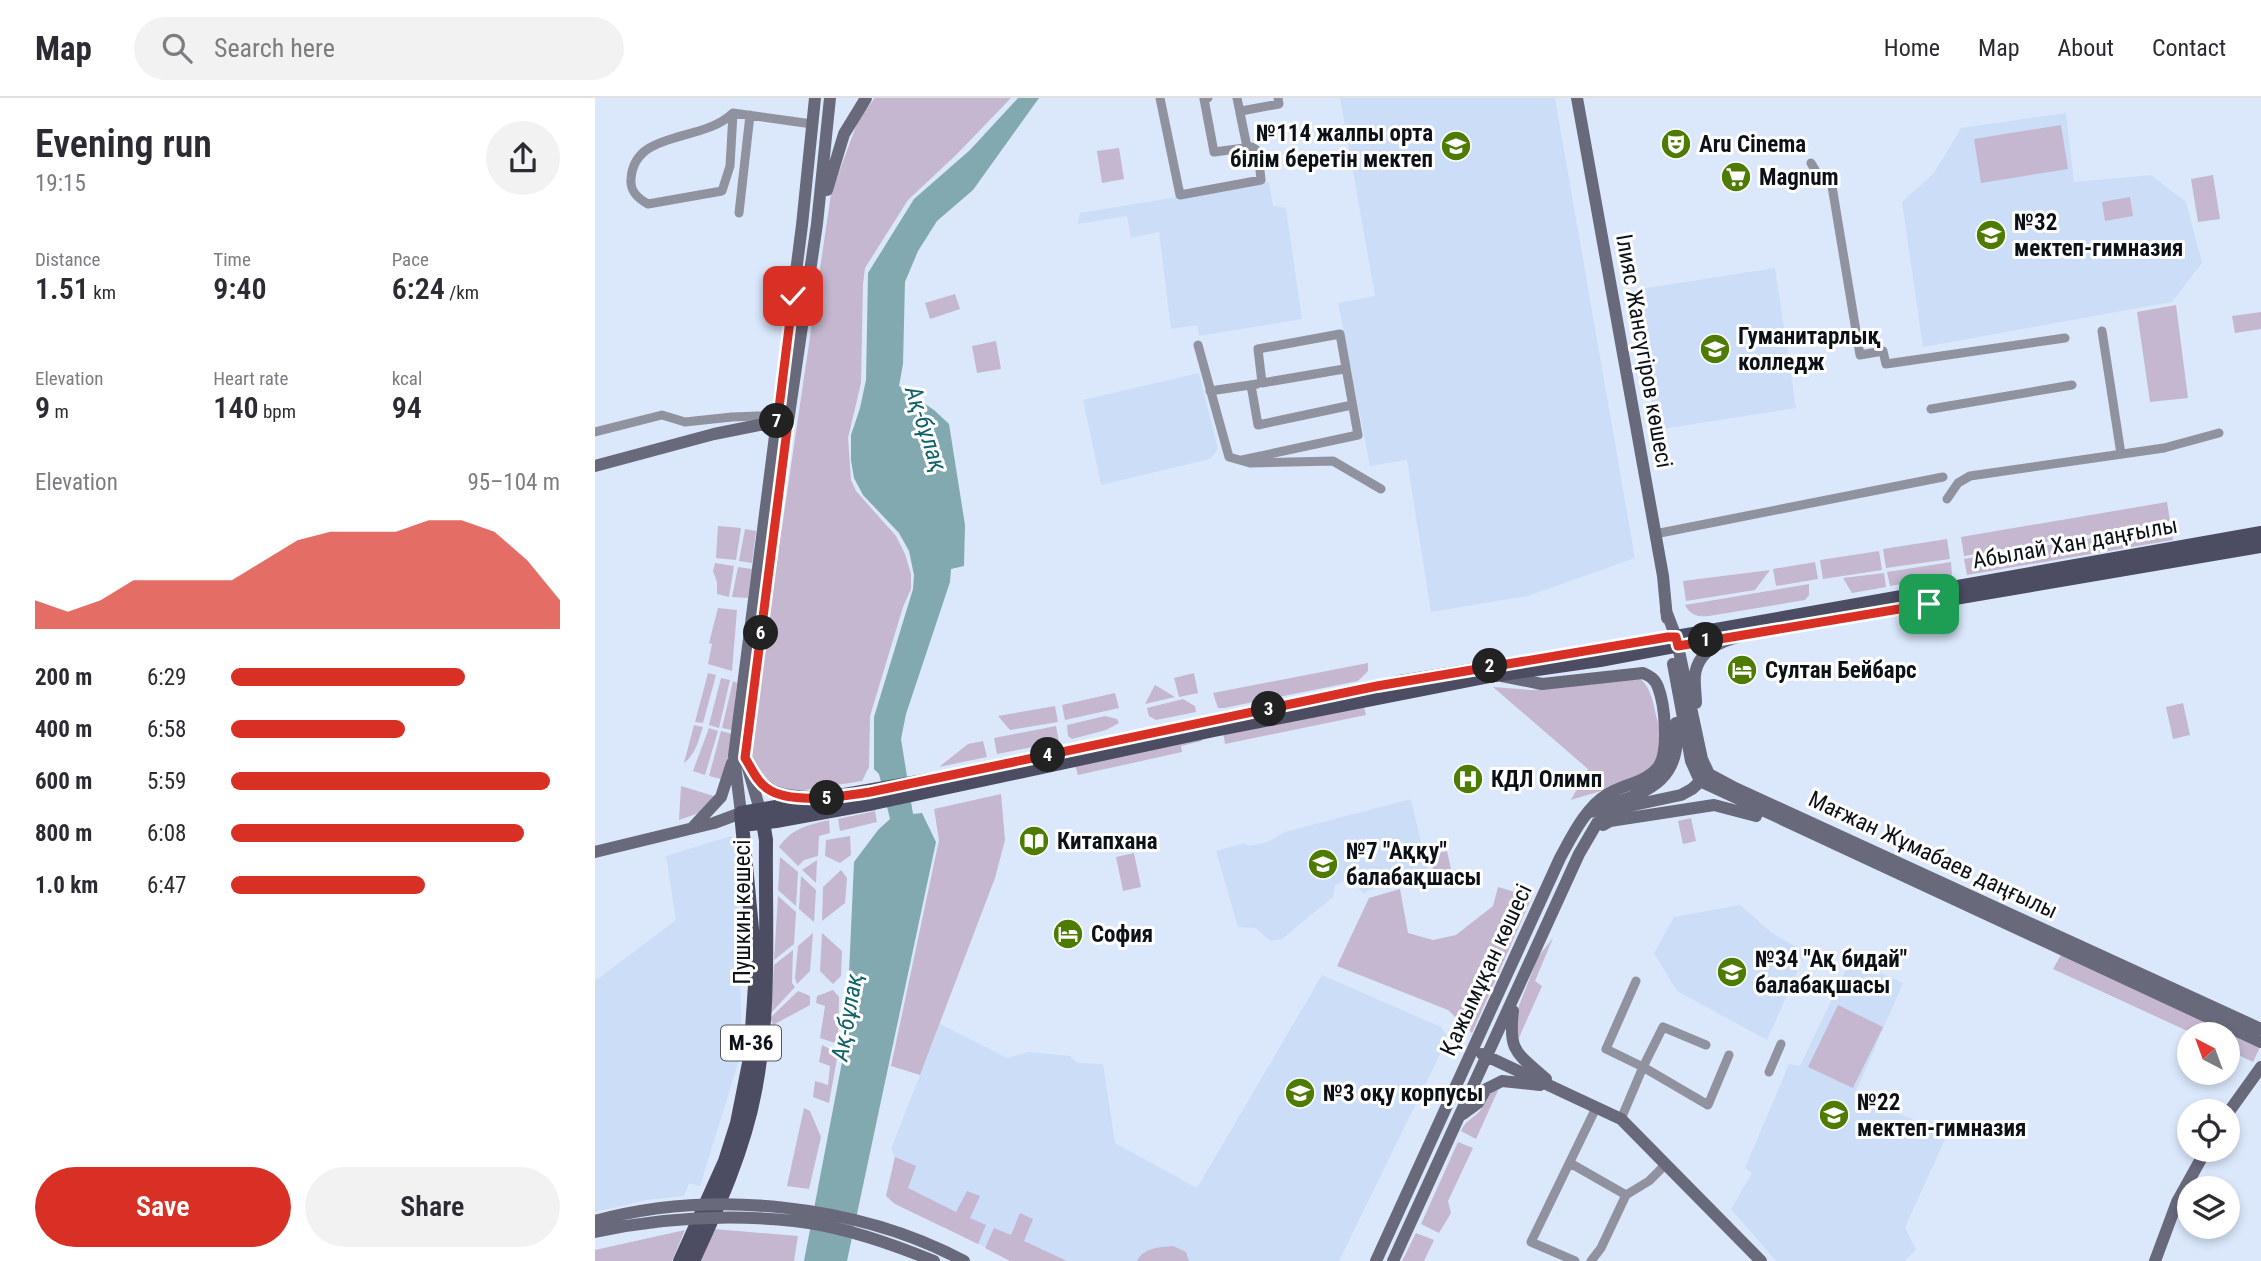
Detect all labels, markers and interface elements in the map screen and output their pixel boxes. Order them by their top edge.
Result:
search box [134,17,624,80]
text: Map [35,29,92,68]
icon: search [158,29,196,67]
text: Search here [214,33,335,63]
text: Home [1884,34,1940,62]
text: Map [1978,34,2020,62]
text: About [2058,34,2114,62]
text: Contact [2152,34,2226,62]
place label: №114 жалпы орта білім беретін мектеп [1230,120,1433,173]
button: share [486,121,560,195]
text: Evening run [35,122,212,166]
theatre icon: Aru Cinema [1659,127,1693,161]
school or university icon: №114 жалпы орта білім беретін мектеп [1439,129,1473,163]
place label: Aru Cinema [1699,131,1806,158]
supermarket icon: Magnum [1719,160,1753,194]
place label: Magnum [1759,164,1839,191]
text: 19:15 [35,170,86,197]
place label: №32 мектеп-гимназия [2014,209,2183,262]
school or university icon: №32 мектеп-гимназия [1974,218,2008,252]
street label: Ілияс Жансүгіров көшесі [1610,232,1678,470]
text: Distance [35,248,100,271]
text: Time [213,248,251,271]
text: Pace [392,248,429,271]
pin [763,266,823,326]
text: 1.51 [35,271,89,306]
text: 9:40 [213,271,267,306]
text: 6:24 [392,271,445,306]
icon: check [774,277,812,315]
text: km [89,281,116,304]
text: /km [445,281,479,304]
place label: Гуманитарлық колледж [1738,323,1881,376]
school or university icon: Гуманитарлық колледж [1698,332,1732,366]
text: Elevation [35,367,103,390]
text: Heart rate [213,367,288,390]
text: kcal [392,367,422,390]
water label: Ақ-бұлақ [899,382,953,475]
text: 9 [35,390,50,425]
text: 140 [213,390,259,425]
text: 94 [392,390,422,425]
text: m [50,400,69,423]
text: bpm [259,400,296,423]
pin: 7 [759,404,795,438]
text: 7 [772,409,781,432]
text: Elevation [35,469,118,496]
text: 95–104 m [467,469,560,496]
street label: Абылай Хан даңғылы [1970,512,2180,574]
pin [1899,574,1959,634]
icon: arrive [1910,585,1948,623]
pin: 6 [743,616,779,650]
text: 6 [756,621,765,644]
pin: 1 [1689,622,1723,658]
text: 1 [1701,628,1710,651]
pin: 2 [1473,648,1507,684]
hotel icon: Султан Бейбарс [1725,653,1759,687]
text: 2 [1485,654,1494,677]
place label: Султан Бейбарс [1765,657,1917,684]
text: 200 m [35,664,92,691]
text: 6:29 [147,664,186,691]
pin: 3 [1251,692,1287,726]
text: 3 [1264,697,1273,720]
text: 400 m [35,716,92,743]
text: 6:58 [147,716,186,743]
pin: 4 [1030,738,1065,772]
text: 4 [1043,743,1052,766]
hospital icon: КДЛ Олимп [1451,762,1485,796]
place label: КДЛ Олимп [1491,766,1602,793]
text: 600 m [35,768,92,795]
text: 5:59 [147,768,186,795]
pin: 5 [810,780,845,816]
street label: Мағжан Жұмабаев даңғылы [1804,785,2062,925]
text: 5 [822,786,831,809]
text: 800 m [35,820,92,847]
text: 6:08 [147,820,186,847]
library icon: Китапхана [1017,824,1051,858]
place label: Китапхана [1057,828,1158,855]
place label: №7 "Аққу" балабақшасы [1346,838,1481,891]
street label: Пушкин көшесі [729,840,756,985]
school or university icon: №7 "Аққу" балабақшасы [1306,847,1340,881]
text: 1.0 km [35,872,98,899]
text: 6:47 [147,872,186,899]
street label: Қажымұқан көшесі [1434,880,1538,1060]
hotel icon: София [1051,917,1085,951]
place label: София [1091,921,1153,948]
place label: №34 "Ақ бидай" балабақшасы [1755,946,1907,999]
school or university icon: №34 "Ақ бидай" балабақшасы [1715,955,1749,989]
water label: Ақ-бұлақ [825,971,868,1064]
north arrow [2177,1022,2240,1085]
map controls [2177,1022,2240,1239]
road number: M-36 [721,1026,781,1060]
school or university icon: №3 оқу корпусы [1283,1076,1317,1110]
place label: №3 оқу корпусы [1323,1080,1483,1107]
place label: №22 мектеп-гимназия [1857,1089,2026,1142]
school or university icon: №22 мектеп-гимназия [1817,1098,1851,1132]
button: locate [2177,1099,2240,1162]
button: Save [35,1167,291,1247]
button: Share [305,1167,560,1247]
button: layers [2177,1176,2240,1239]

